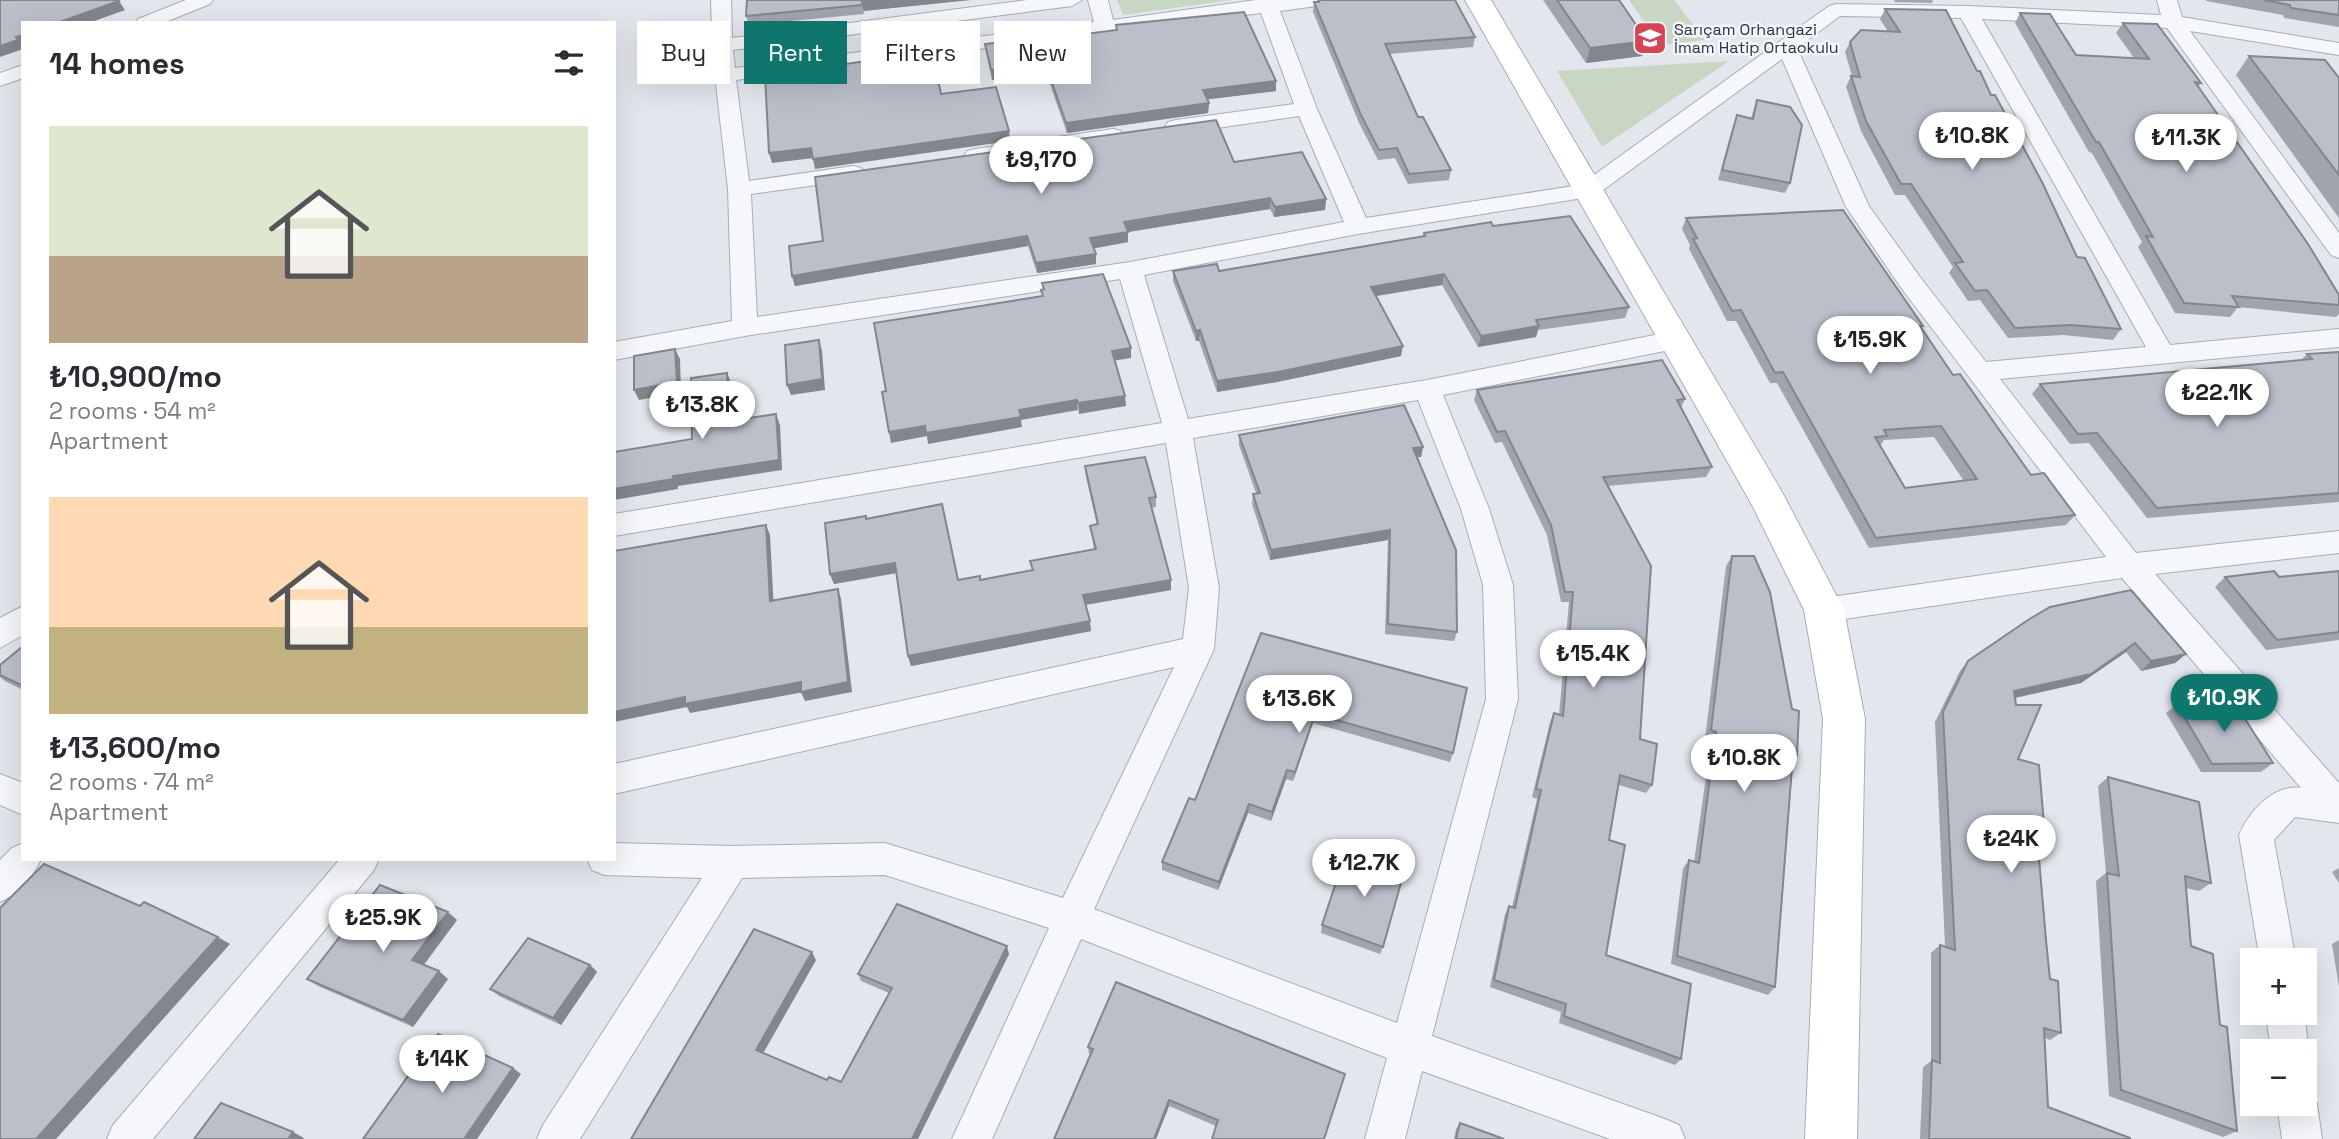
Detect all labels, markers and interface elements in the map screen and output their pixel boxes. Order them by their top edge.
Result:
school or university icon: Sarıçam Orhangazi İmam Hatip Ortaokulu [1631,19,1669,57]
place label: Sarıçam Orhangazi İmam Hatip Ortaokulu [1674,19,1839,58]
chip: Buy [637,21,730,84]
chip: Rent [744,21,847,84]
chip: Filters [861,21,980,84]
chip: New [994,21,1091,84]
text: 14 homes [49,44,185,83]
icon: filters [550,44,588,82]
pin: ₺10.8K [1915,113,2029,172]
pin: ₺11.3K [2129,114,2243,174]
text: ₺10.8K [1935,120,2009,150]
text: ₺11.3K [2151,122,2221,152]
pin: ₺9,170 [984,136,1098,196]
text: ₺9,170 [1005,144,1077,174]
icon: home [256,171,382,297]
pin: ₺15.9K [1813,316,1927,376]
text: ₺15.9K [1833,324,1907,354]
text: ₺10,900/mo [49,357,222,396]
pin: ₺22.1K [2160,370,2274,429]
text: ₺22.1K [2181,377,2253,407]
pin: ₺13.8K [645,382,759,441]
text: ₺13.8K [665,389,739,419]
text: 2 rooms · 54 m² [49,396,216,426]
text: Apartment [49,426,169,456]
icon: home [256,542,382,668]
pin: ₺15.4K [1536,630,1650,690]
text: ₺15.4K [1556,638,1630,668]
pin: ₺10.9K [2167,674,2281,734]
pin: ₺13.6K [1242,676,1356,735]
text: ₺10.9K [2187,682,2261,712]
text: ₺13.6K [1262,683,1336,713]
text: ₺13,600/mo [49,728,221,767]
pin: ₺10.8K [1687,734,1801,794]
text: ₺10.8K [1707,742,1781,772]
text: 2 rooms · 74 m² [49,767,214,797]
text: Apartment [49,797,169,827]
pin: ₺24K [1970,816,2052,875]
text: ₺24K [1983,823,2039,853]
pin: ₺12.7K [1307,839,1421,899]
text: ₺12.7K [1328,847,1400,877]
pin: ₺25.9K [326,894,440,954]
text: ₺25.9K [344,902,422,932]
map controls [2240,948,2317,1116]
button: + [2240,948,2317,1025]
pin: ₺14K [401,1036,483,1095]
button: − [2240,1039,2317,1116]
text: ₺14K [415,1043,469,1073]

